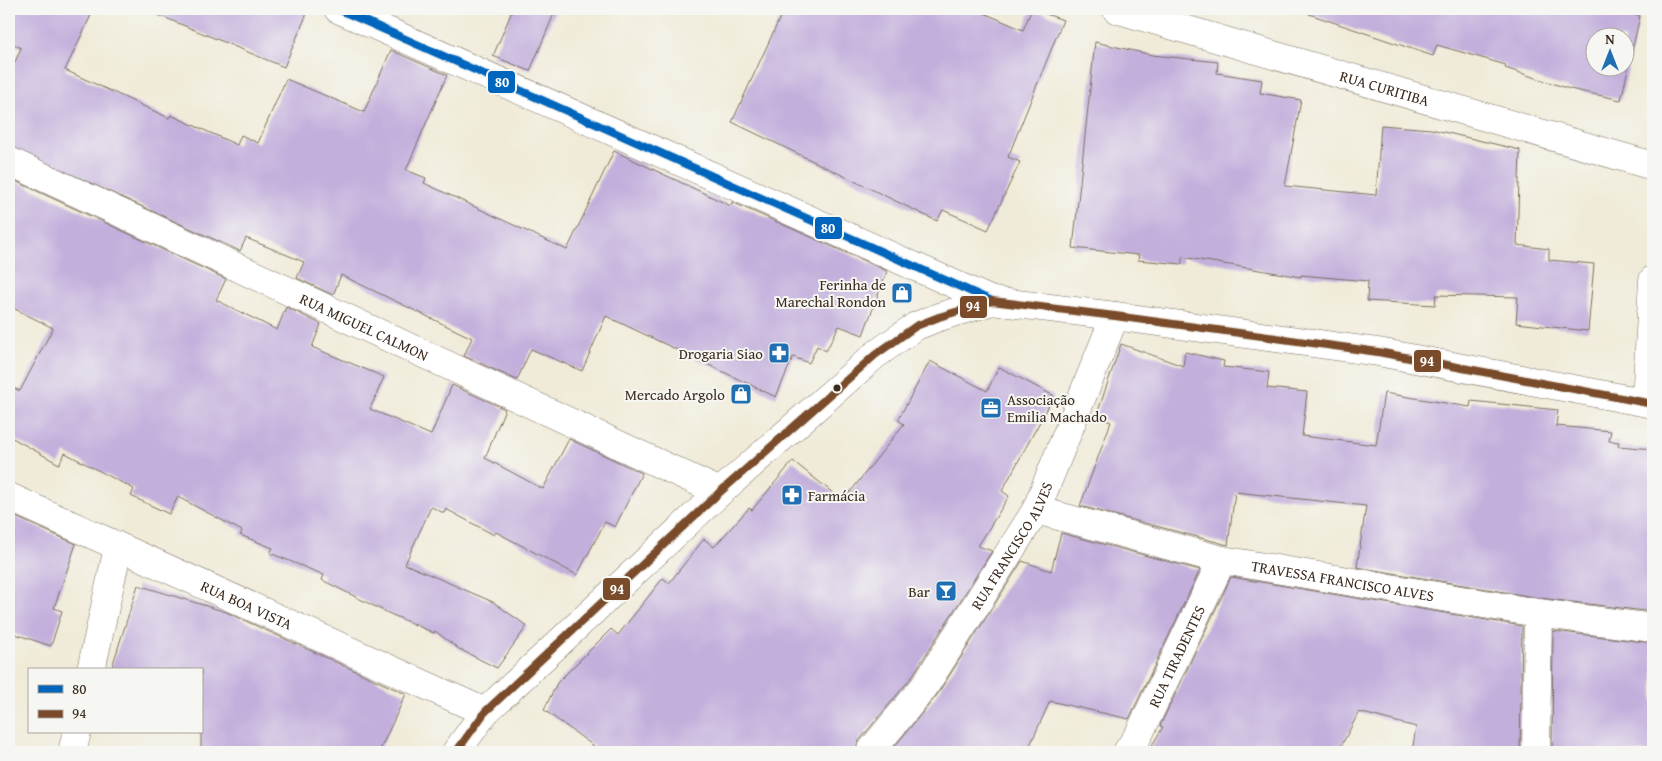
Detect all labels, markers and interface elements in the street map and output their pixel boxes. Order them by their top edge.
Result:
north arrow [1584,28,1634,78]
text: N [1605,29,1615,49]
street label: RUA CURITIBA [1338,65,1432,111]
line badge: 80 [487,70,516,94]
text: 80 [495,72,509,92]
line badge: 80 [814,216,843,240]
text: 80 [821,218,835,238]
place label: Ferinha de Marechal Rondon [775,274,887,312]
shop icon: Ferinha de Marechal Rondon [890,281,914,305]
street label: RUA MIGUEL CALMON [297,287,432,365]
line badge: 94 [959,295,988,319]
text: 94 [966,296,980,316]
pharmacy icon: Drogaria Siao [767,341,791,365]
place label: Drogaria Siao [679,343,763,364]
line badge: 94 [1413,349,1442,373]
text: 94 [1420,351,1434,371]
shop icon: Mercado Argolo [729,382,753,406]
unlabelled marker [832,383,842,393]
place label: Mercado Argolo [625,384,725,405]
place label: Associação Emilia Machado [1007,389,1107,427]
office icon: Associação Emilia Machado [979,396,1003,420]
street label: RUA FRANCISCO ALVES [965,478,1057,613]
pharmacy icon: Farmácia [780,483,804,507]
place label: Farmácia [808,485,865,506]
street label: TRAVESSA FRANCISCO ALVES [1250,555,1436,606]
street label: RUA BOA VISTA [198,575,296,634]
line badge: 94 [602,577,631,601]
text: 94 [610,579,624,599]
bar icon: Bar [934,579,958,603]
place label: Bar [908,581,930,602]
street label: RUA TIRADENTES [1143,601,1210,711]
legend [28,668,202,734]
text: 80 [72,678,86,699]
text: 94 [72,702,86,723]

